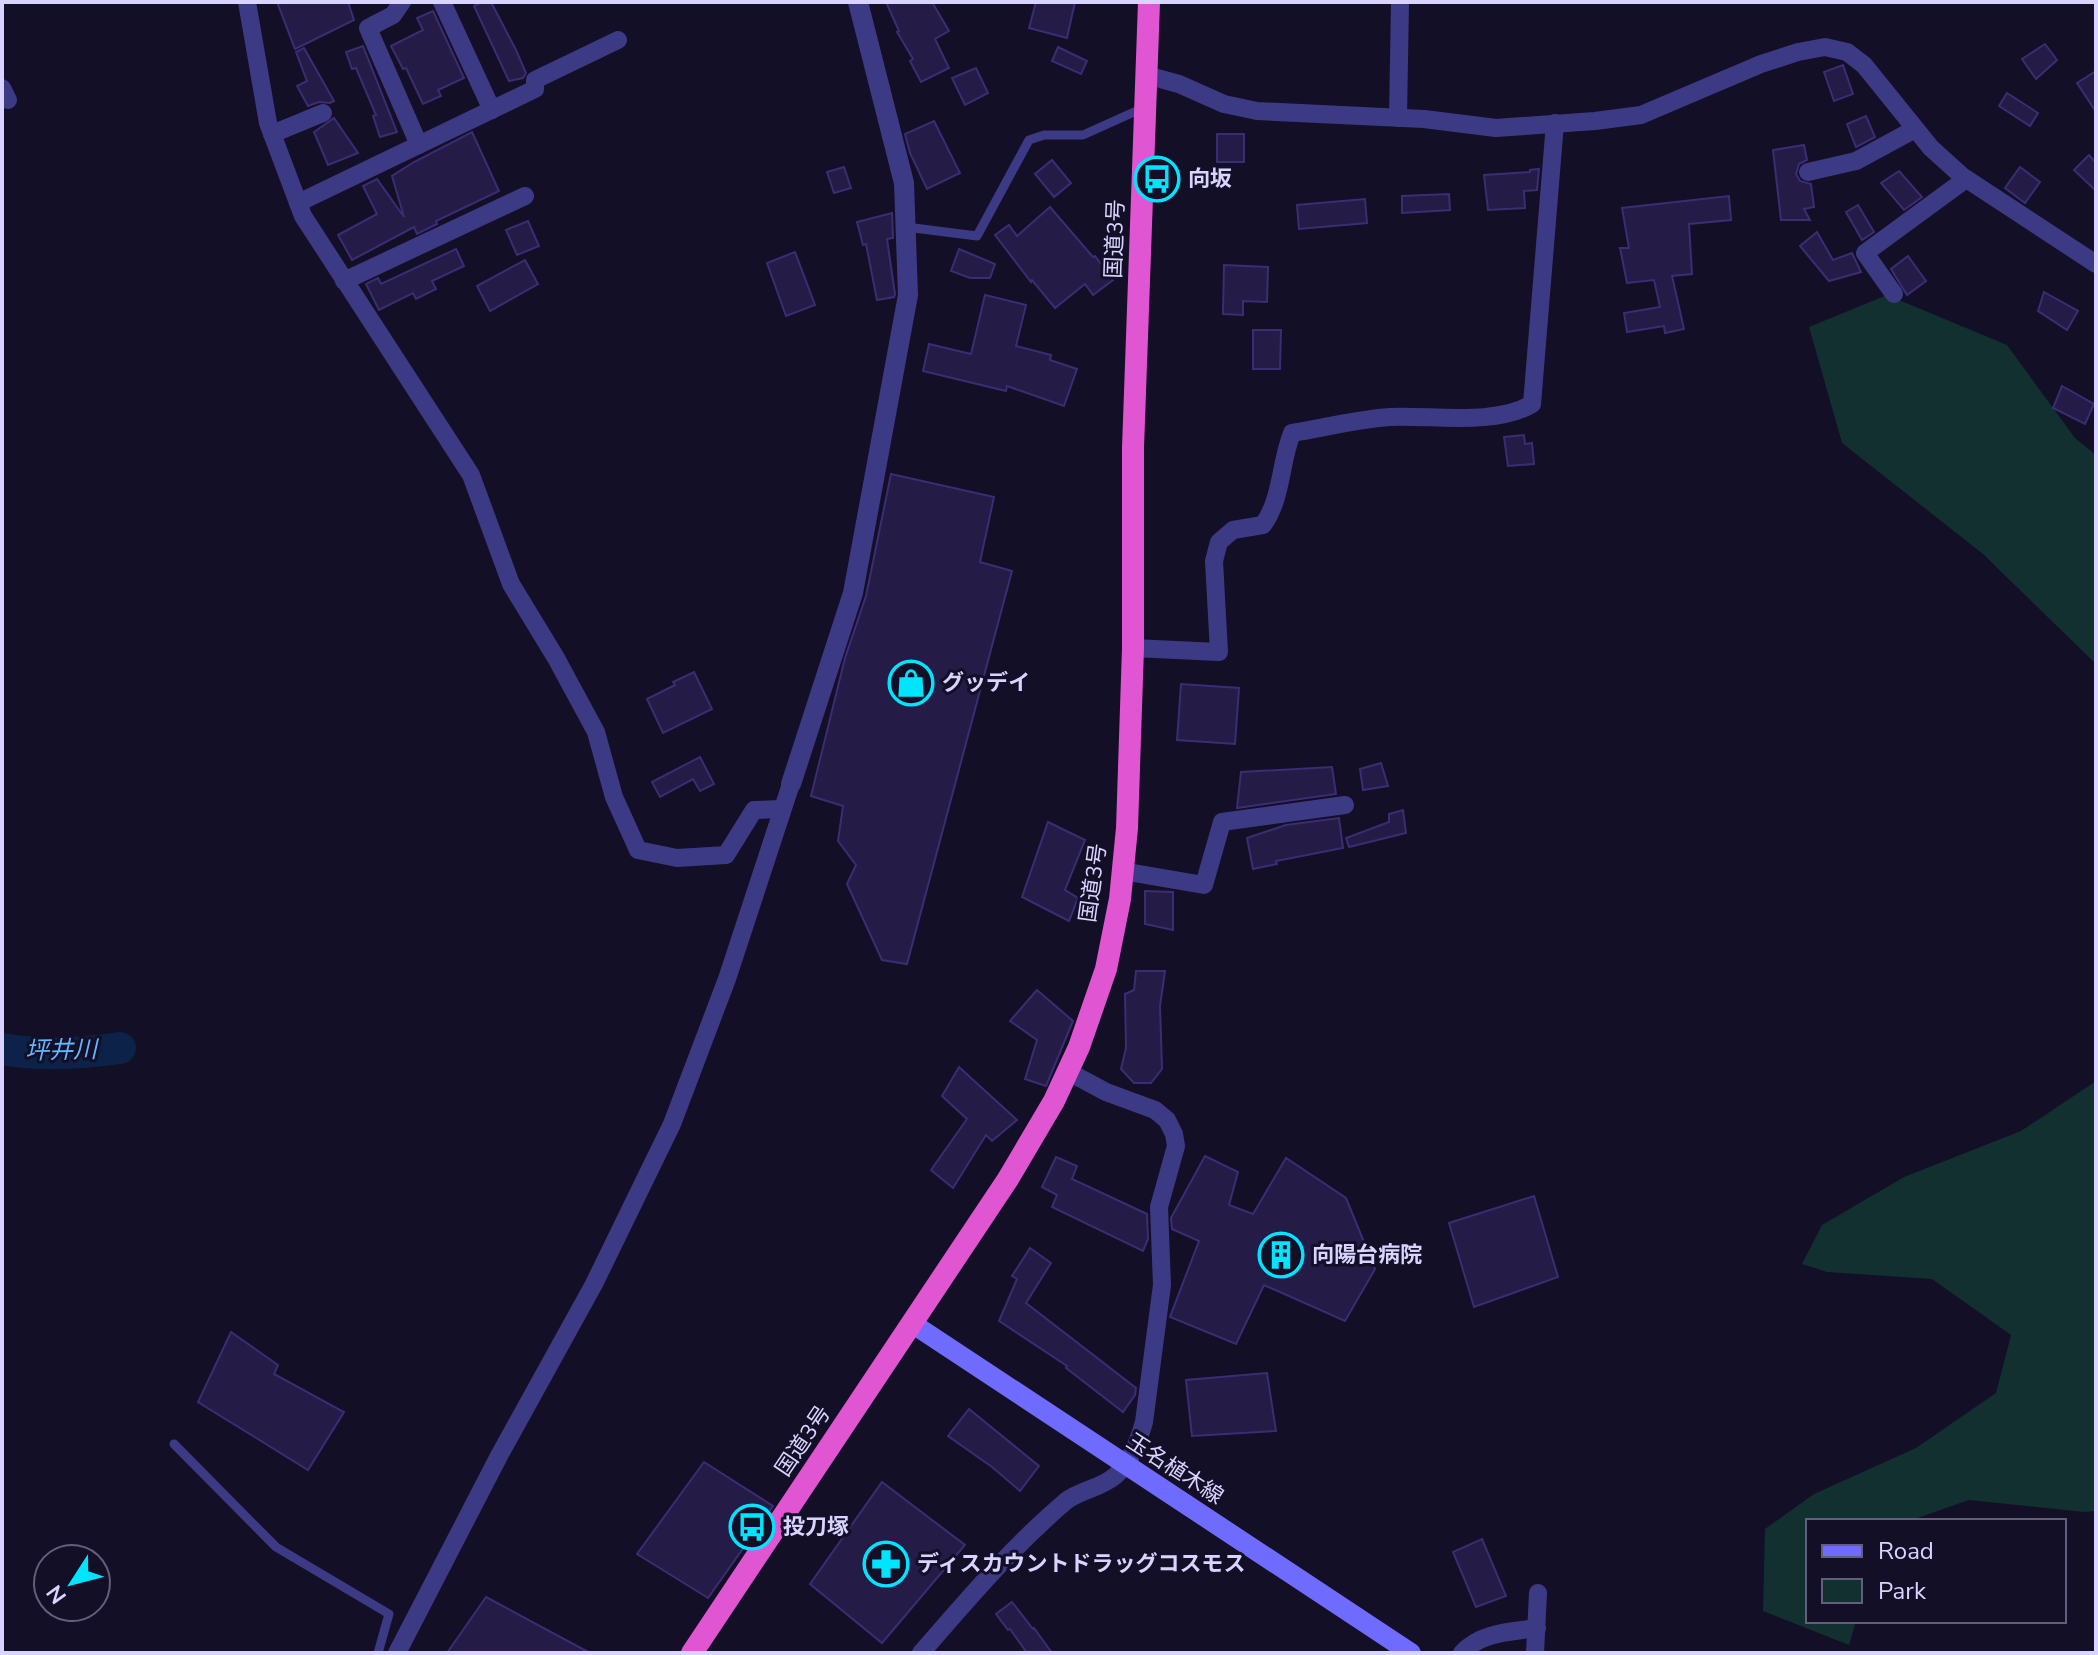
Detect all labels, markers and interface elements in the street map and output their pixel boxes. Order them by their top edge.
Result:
bus stop icon: 向坂 [1133,155,1181,203]
place label: 向坂 [1188,164,1232,194]
street label: 国道3号 [1099,199,1131,279]
shop icon: グッデイ [887,659,935,707]
place label: グッデイ [942,668,1030,698]
street label: 国道3号 [1073,842,1113,924]
water label: 坪井川 [25,1033,100,1067]
building icon: 向陽台病院 [1257,1231,1305,1279]
place label: 向陽台病院 [1312,1240,1422,1270]
street label: 国道3号 [768,1400,838,1482]
street label: 玉名植木線 [1121,1426,1229,1512]
bus stop icon: 投刀塚 [728,1503,776,1551]
place label: 投刀塚 [783,1512,849,1542]
legend [1806,1519,2066,1623]
text: Road [1878,1535,1934,1567]
pharmacy icon: ディスカウントドラッグコスモス [862,1540,910,1588]
north arrow [32,1543,112,1623]
place label: ディスカウントドラッグコスモス [917,1549,1245,1579]
text: Park [1878,1575,1927,1607]
text: N [40,1579,74,1610]

